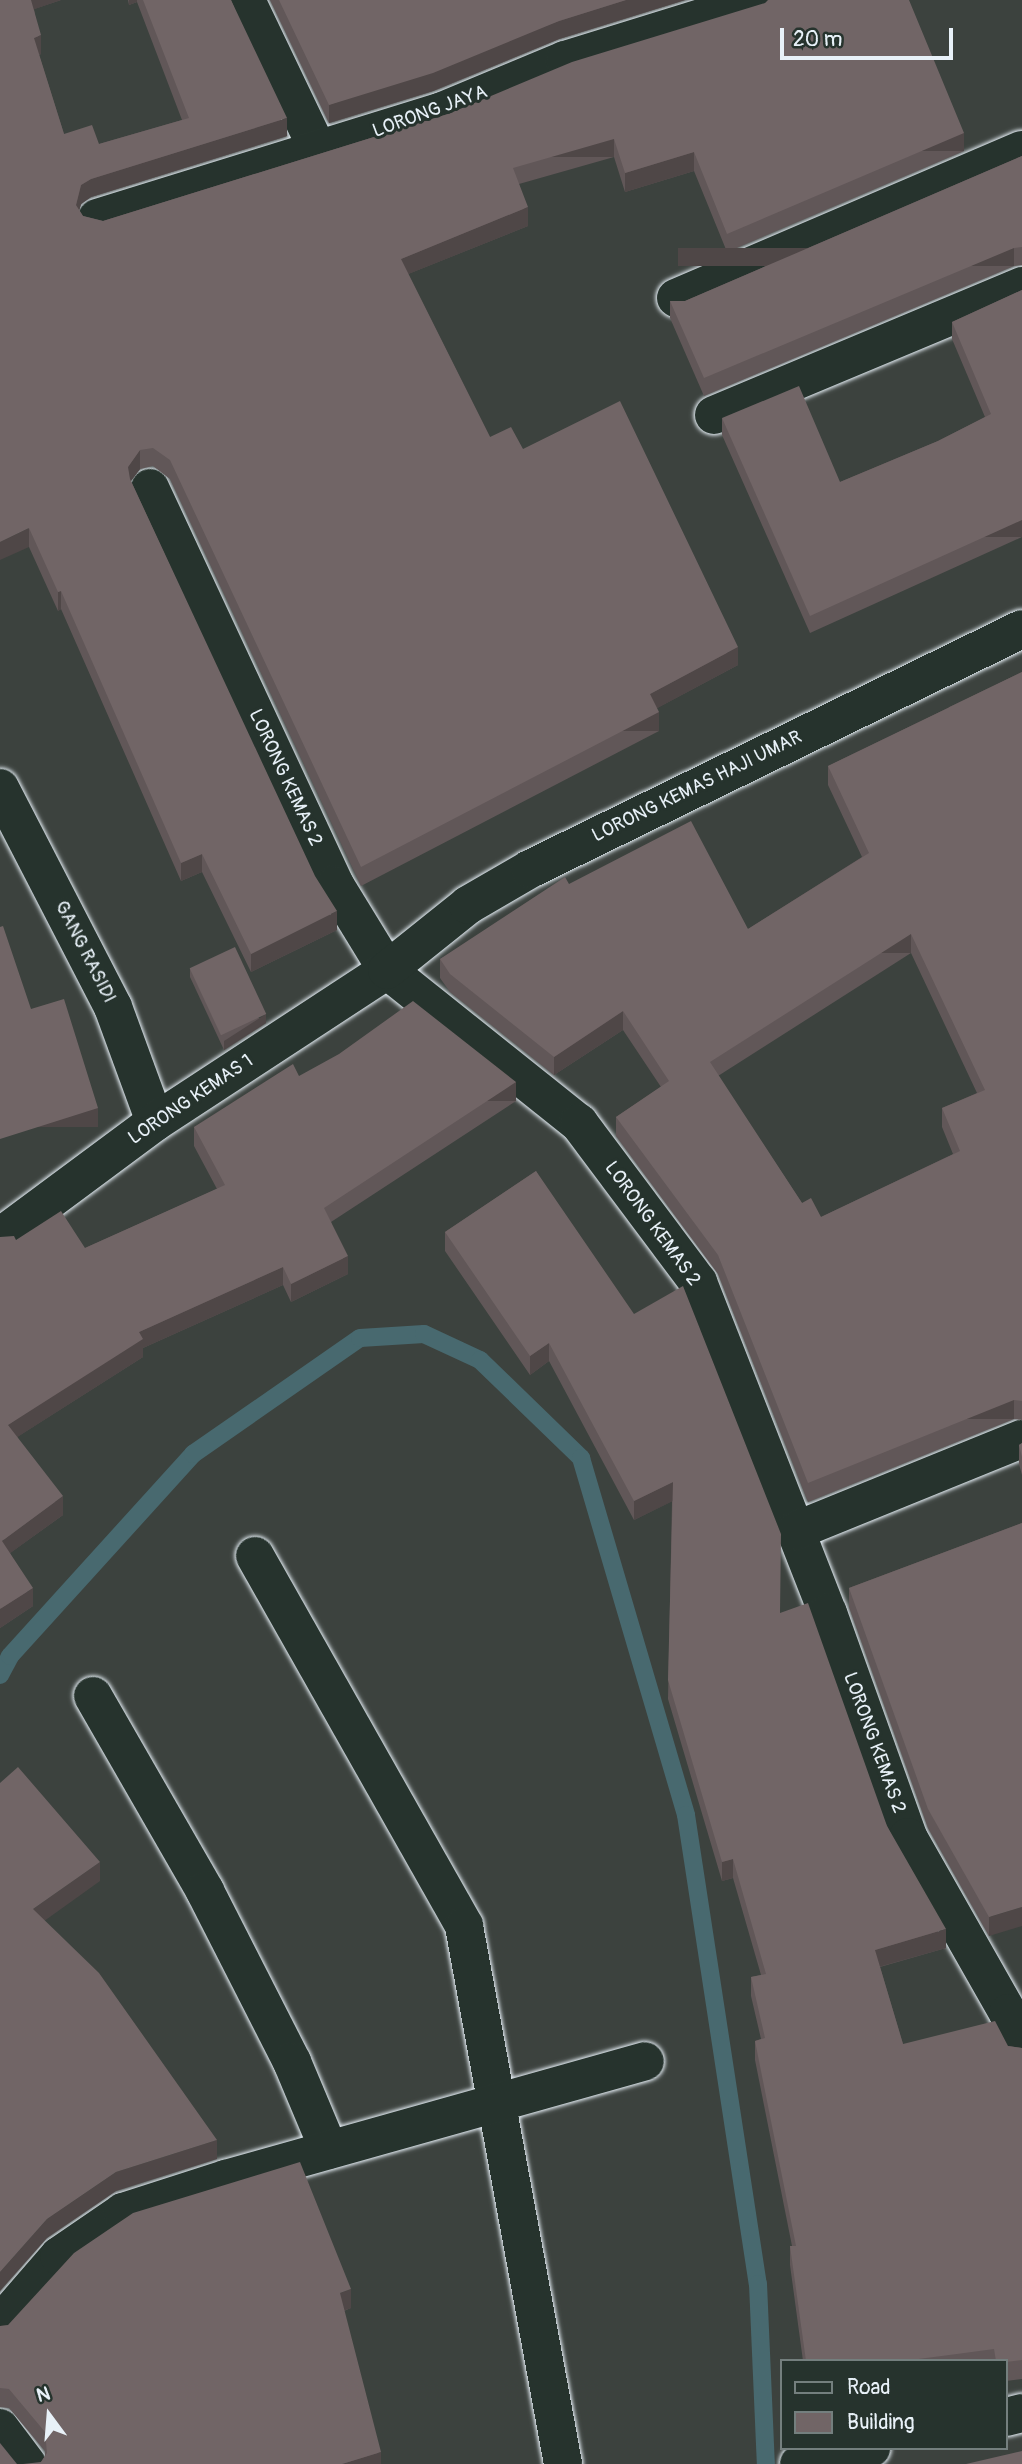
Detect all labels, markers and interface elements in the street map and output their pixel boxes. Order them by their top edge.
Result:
scale bar [784,14,957,58]
text: 20 m [793,26,842,53]
street label: LORONG JAYA [370,81,490,143]
street label: LORONG KEMAS 2 [243,706,327,850]
street label: LORONG KEMAS HAJI UMAR [588,726,806,848]
street label: GANG RASIDI [50,897,120,1007]
street label: LORONG KEMAS 1 [124,1050,258,1150]
street label: LORONG KEMAS 2 [599,1157,705,1291]
street label: LORONG KEMAS 2 [838,1669,910,1817]
legend [780,2359,1008,2450]
text: Road [847,2374,891,2401]
north arrow [14,2380,84,2450]
text: N [34,2382,53,2408]
text: Building [847,2409,914,2436]

